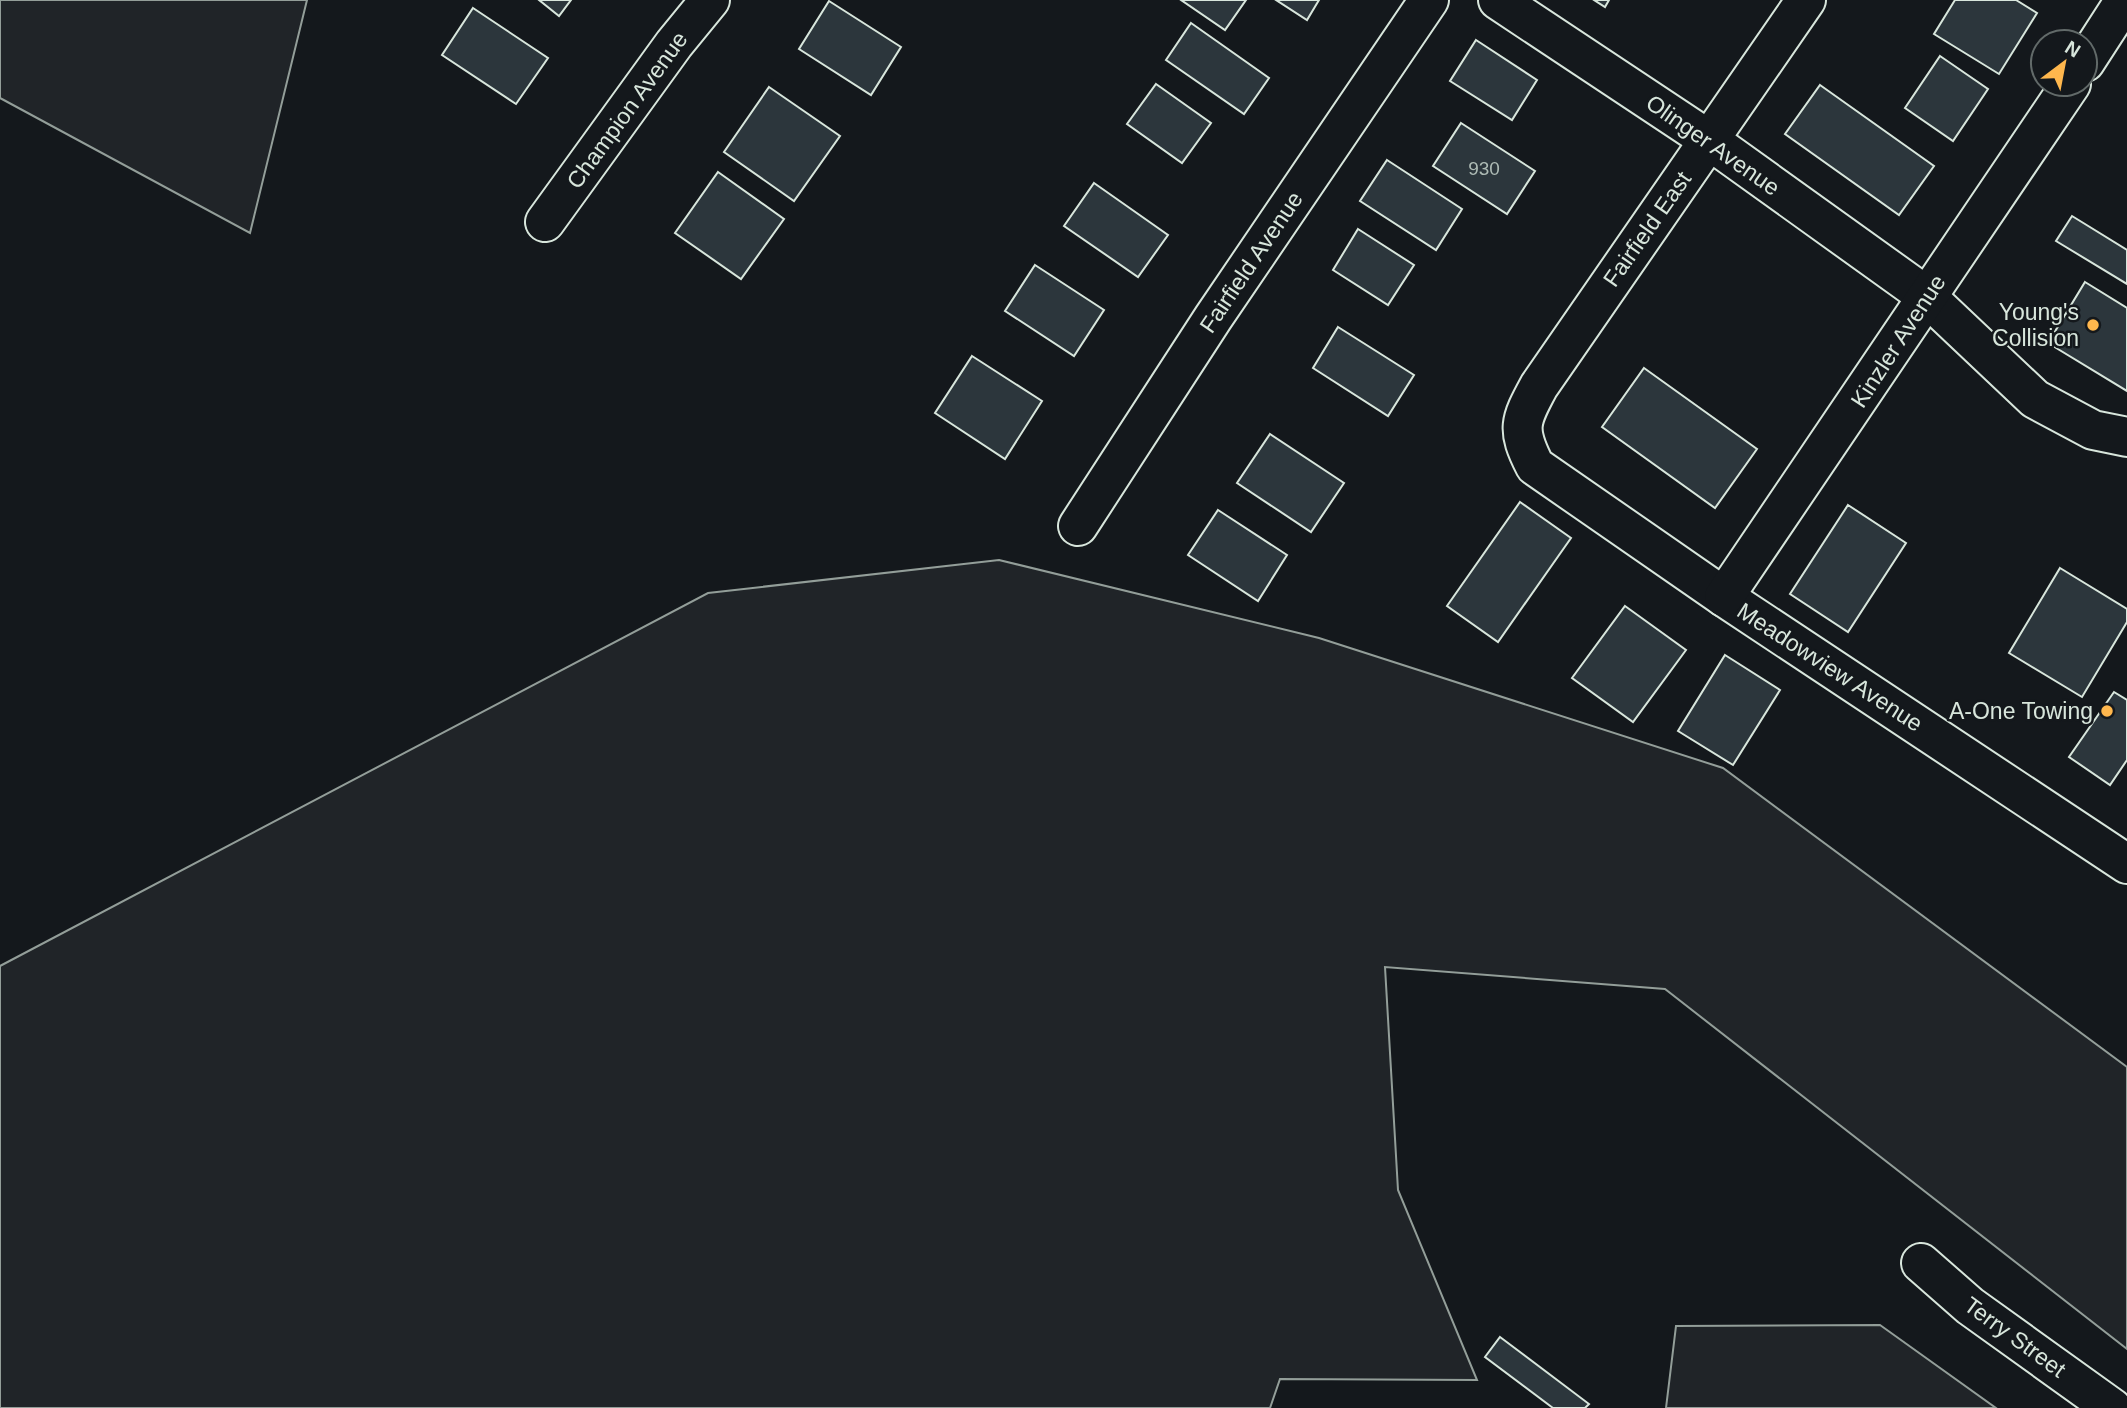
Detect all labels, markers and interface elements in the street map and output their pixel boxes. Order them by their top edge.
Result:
street label: Champion Avenue [561,26,693,194]
north arrow [2029,28,2099,98]
text: N [2061,36,2084,62]
street label: Olinger Avenue [1641,89,1785,201]
house number: 930 [1468,158,1500,179]
street label: Fairfield East [1598,166,1696,291]
street label: Fairfield Avenue [1194,187,1308,337]
street label: Kinzler Avenue [1845,270,1951,412]
place label: Young's Collision [1992,299,2079,351]
marker: Young's Collision [2085,317,2101,333]
street label: Meadowview Avenue [1732,597,1928,737]
place label: A-One Towing [1949,698,2093,724]
marker: A-One Towing [2099,703,2115,719]
street label: Terry Street [1959,1292,2071,1383]

